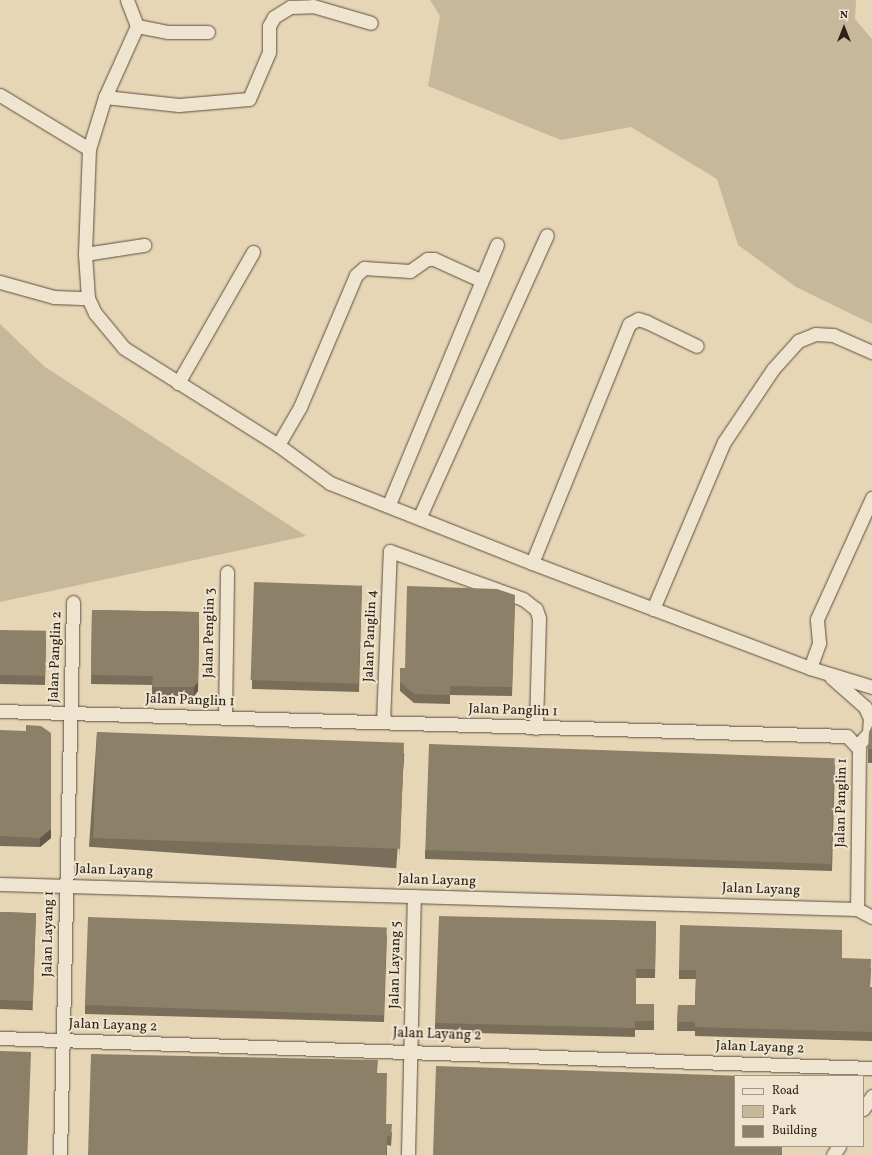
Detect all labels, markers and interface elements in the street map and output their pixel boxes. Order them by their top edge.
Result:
north arrow [824,8,864,48]
text: N [840,8,848,23]
street label: Jalan Penglin 3 [201,588,219,678]
street label: Jalan Panglin 4 [361,590,381,682]
street label: Jalan Panglin 2 [46,611,66,703]
street label: Jalan Panglin 1 [145,691,235,711]
street label: Jalan Panglin 1 [468,701,558,721]
street label: Jalan Panglin 1 [833,758,851,848]
street label: Jalan Layang [75,861,153,881]
street label: Jalan Layang [398,871,476,891]
street label: Jalan Layang [722,880,800,900]
street label: Jalan Layang 1 [40,891,58,977]
street label: Jalan Layang 5 [387,921,405,1009]
street label: Jalan Layang 2 [68,1016,158,1036]
street label: Jalan Layang 2 [392,1025,482,1045]
street label: Jalan Layang 2 [715,1038,805,1058]
legend [734,1075,864,1147]
text: Road [772,1083,799,1099]
text: Park [772,1103,797,1119]
text: Building [772,1123,817,1139]

